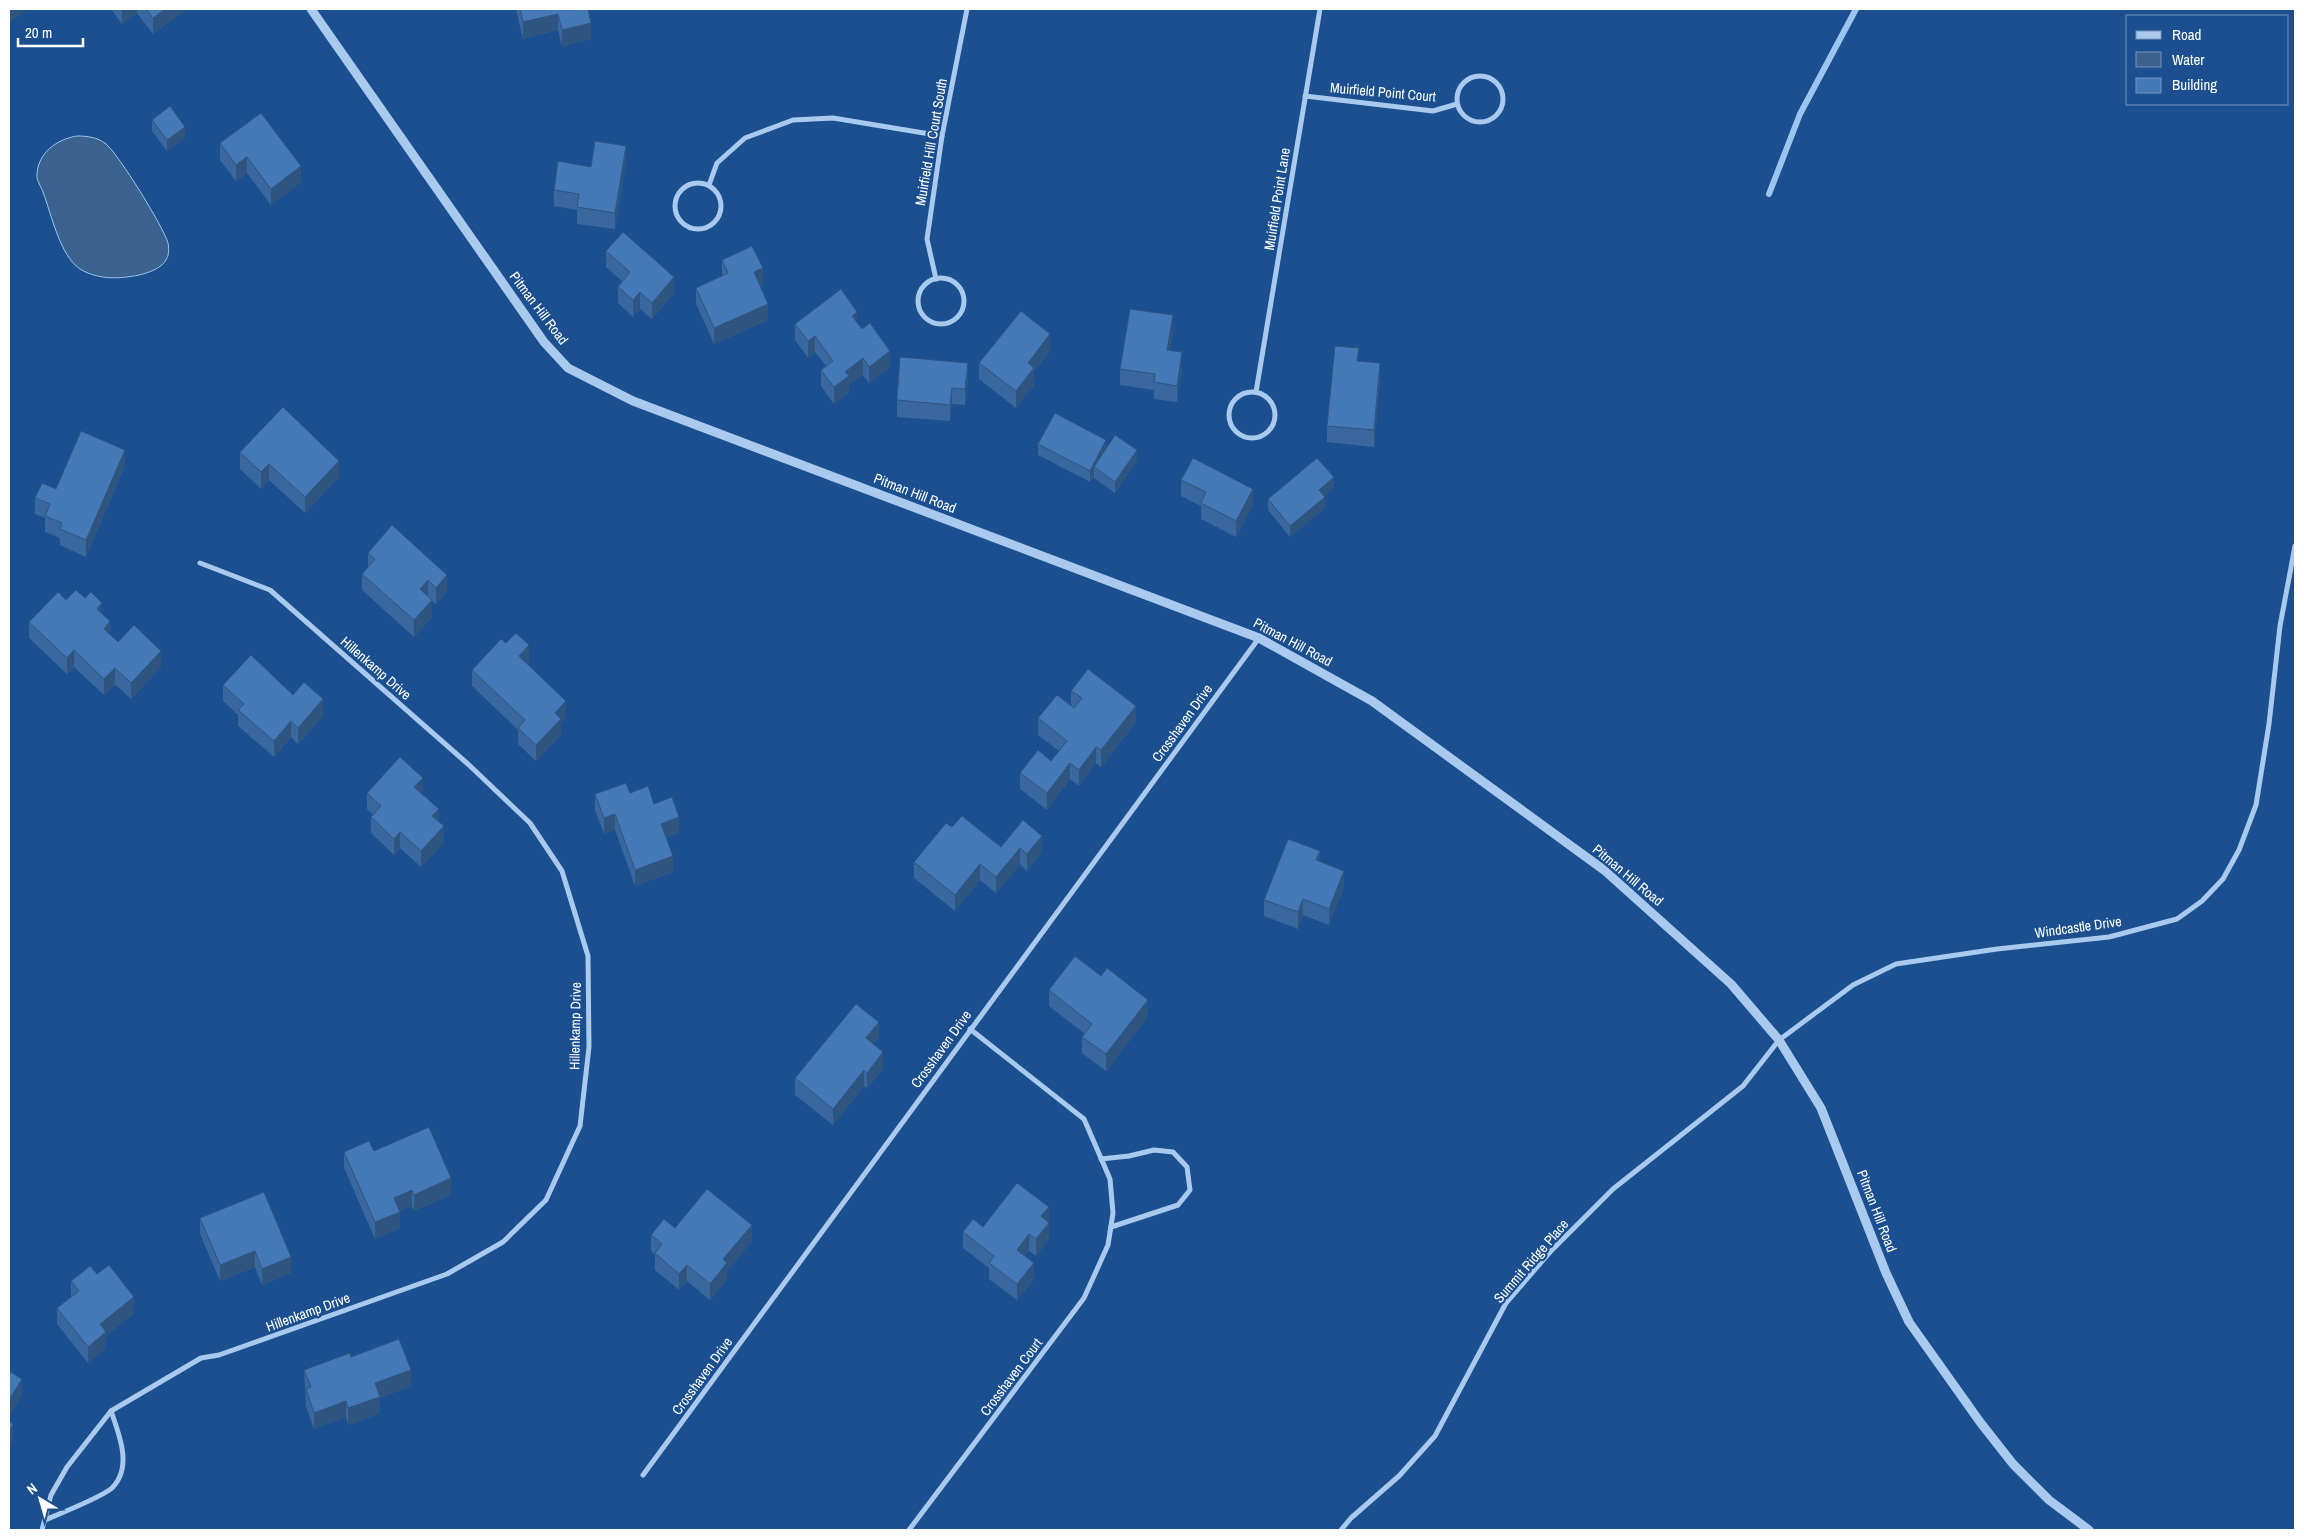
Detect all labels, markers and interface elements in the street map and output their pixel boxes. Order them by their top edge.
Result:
scale bar [18,15,82,47]
legend [2126,15,2289,105]
text: 20 m [25,22,52,43]
text: Road [2172,24,2201,45]
text: Water [2172,49,2204,70]
text: Building [2172,74,2217,95]
street label: Muirfield Hill Court South [911,77,951,207]
street label: Muirfield Point Court [1329,78,1437,106]
street label: Muirfield Point Lane [1260,147,1294,251]
street label: Pitman Hill Road [506,268,572,348]
street label: Pitman Hill Road [871,469,959,517]
street label: Pitman Hill Road [1250,614,1336,670]
street label: Hillenkamp Drive [337,632,415,704]
street label: Crosshaven Drive [1148,681,1216,765]
street label: Pitman Hill Road [1589,840,1667,910]
street label: Windcastle Drive [2033,912,2123,942]
street label: Hillenkamp Drive [565,982,585,1070]
street label: Crosshaven Drive [907,1007,975,1091]
street label: Pitman Hill Road [1853,1167,1901,1255]
street label: Summit Ridge Place [1490,1215,1572,1307]
street label: Hillenkamp Drive [264,1288,352,1336]
street label: Crosshaven Drive [668,1334,736,1418]
street label: Crosshaven Court [976,1335,1046,1419]
north arrow [15,1474,65,1524]
text: N [23,1479,41,1498]

